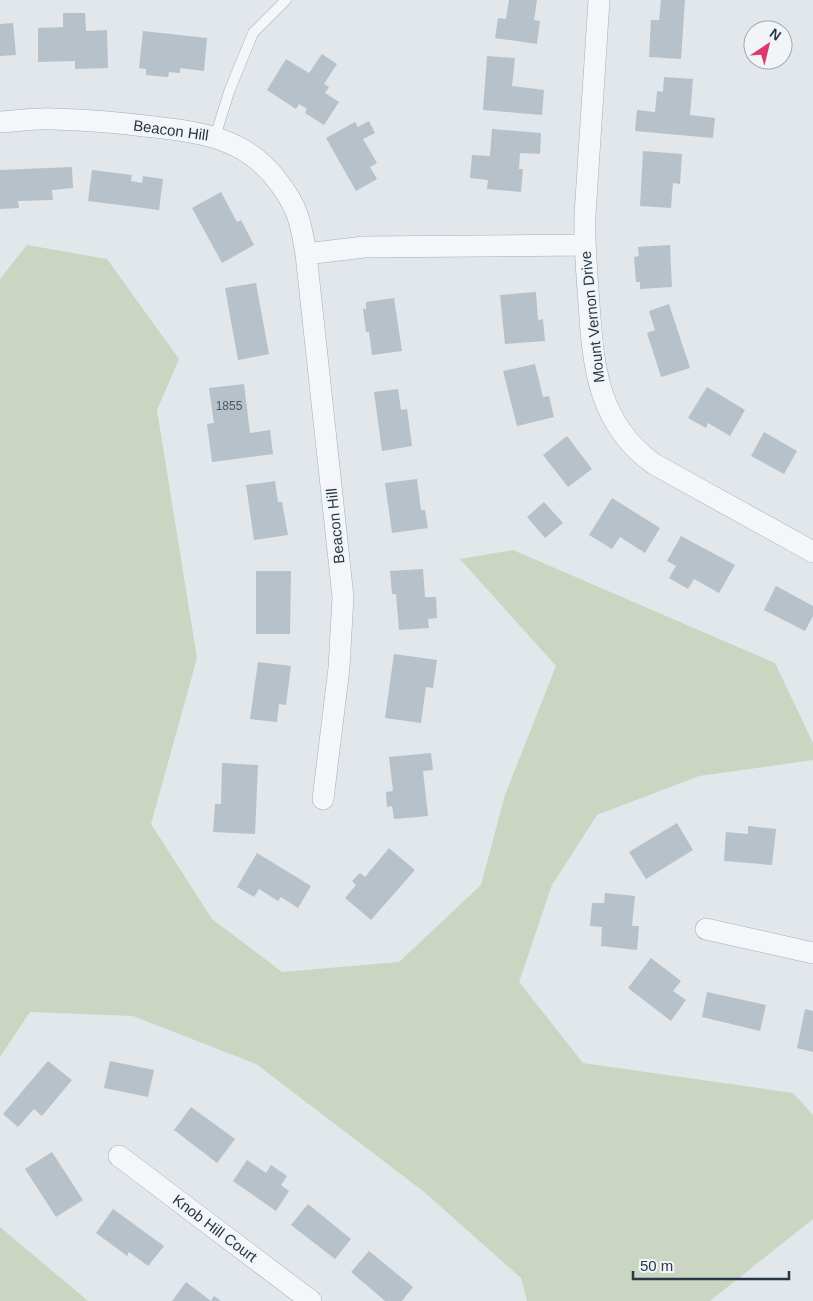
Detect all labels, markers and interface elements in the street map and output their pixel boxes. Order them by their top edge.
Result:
north arrow [743,20,793,70]
text: N [767,25,784,44]
street label: Beacon Hill [132,116,210,144]
street label: Mount Vernon Drive [577,250,607,384]
house number: 1855 [216,399,243,413]
street label: Beacon Hill [323,487,347,565]
street label: Knob Hill Court [170,1191,261,1266]
scale bar [633,1248,789,1280]
text: 50 m [640,1257,673,1274]

